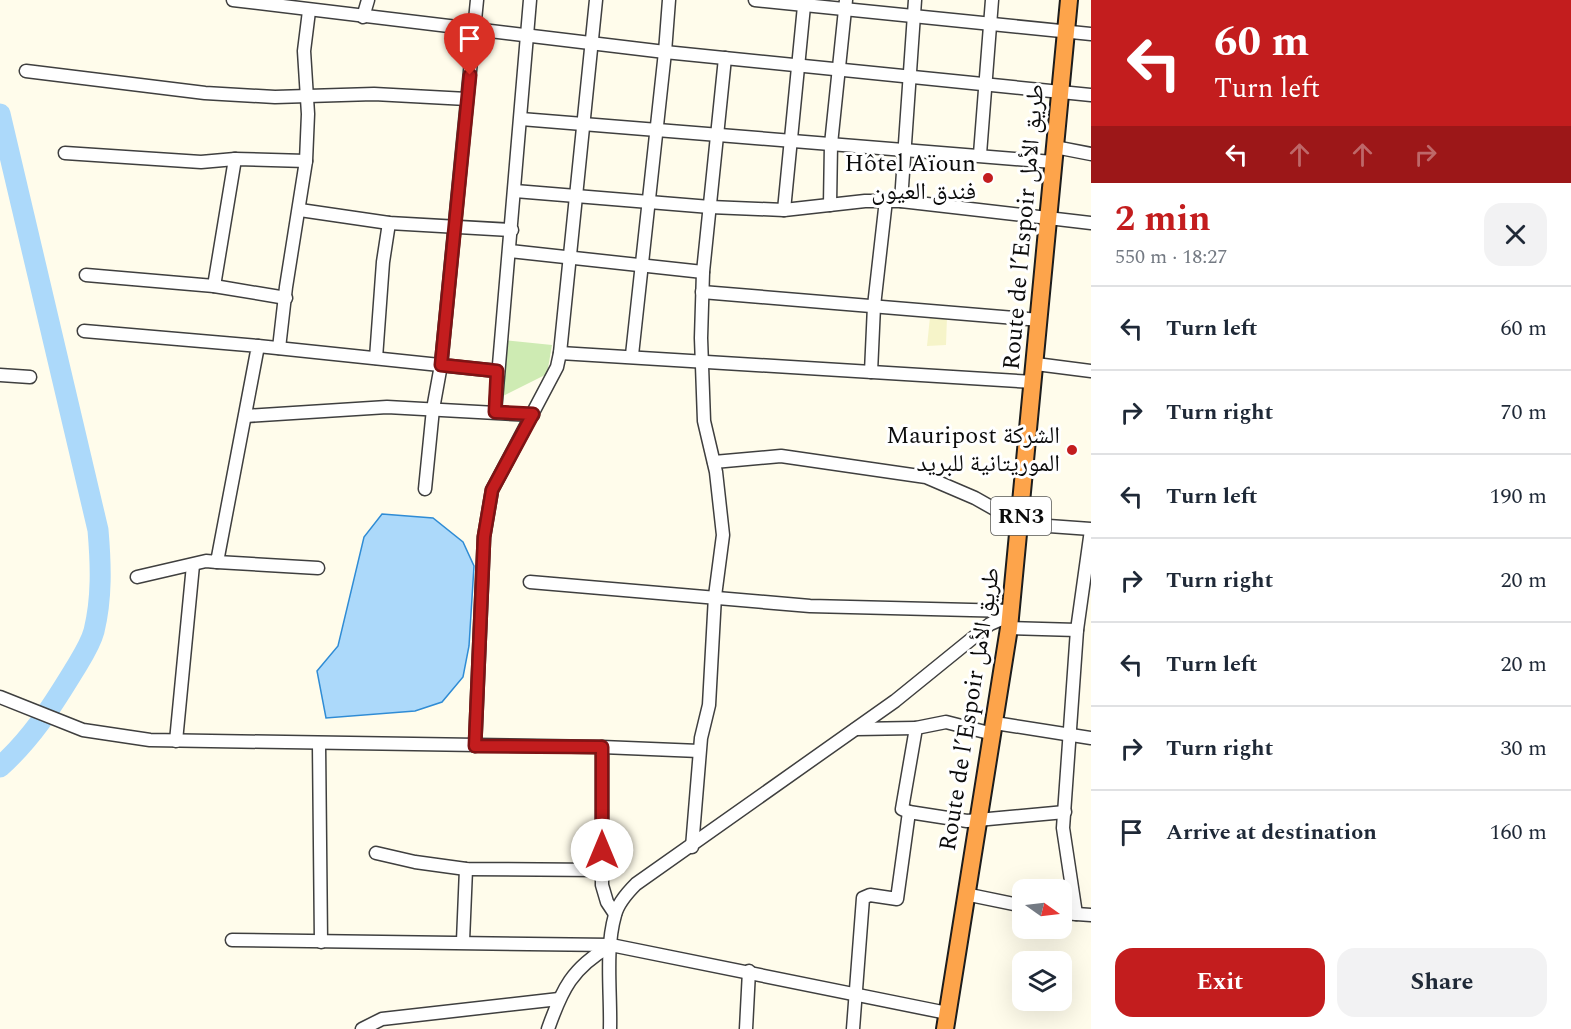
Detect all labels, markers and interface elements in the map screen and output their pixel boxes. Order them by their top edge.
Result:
text: 60 m [1214,11,1309,74]
pin [444,13,495,75]
icon: arrive [453,22,486,55]
icon: left [1115,24,1193,102]
text: Turn left [1214,68,1320,110]
street label: Route de l’Espoir طريق الأمل [994,83,1054,371]
icon: left [1220,138,1253,171]
icon: ahead [1283,138,1316,171]
icon: ahead [1346,138,1379,171]
icon: right [1409,138,1442,171]
place label: Hôtel Aïoun فندق العيون [845,146,976,210]
marker: Hôtel Aïoun فندق العيون [981,171,995,185]
text: 2 min [1115,192,1211,247]
button: close [1484,203,1547,266]
text: 550 m · 18:27 [1115,242,1227,272]
icon: left [1115,312,1148,345]
text: Turn left [1166,312,1258,345]
text: 60 m [1501,312,1547,345]
icon: right [1115,396,1148,429]
text: Turn right [1166,396,1273,429]
text: 70 m [1501,396,1547,429]
place label: Mauripost الشركة الموريتانية للبريد [886,418,1060,482]
marker: Mauripost الشركة الموريتانية للبريد [1065,443,1079,457]
icon: left [1115,480,1148,513]
text: Turn left [1166,480,1258,513]
text: 190 m [1490,480,1547,513]
road number: RN3 [991,497,1051,535]
icon: right [1115,564,1148,597]
text: Turn right [1166,564,1273,597]
text: 20 m [1501,564,1547,597]
street label: Route de l’Espoir طريق الأمل [930,565,1010,853]
icon: left [1115,648,1148,681]
text: Turn left [1166,648,1258,681]
text: 20 m [1501,648,1547,681]
icon: right [1115,732,1148,765]
text: Turn right [1166,732,1273,765]
text: 30 m [1501,732,1547,765]
icon: arrive [1115,816,1148,849]
text: Arrive at destination [1166,816,1377,849]
text: 160 m [1490,816,1547,849]
position arrow [570,818,634,882]
north arrow [1012,879,1072,939]
map controls [1012,879,1072,1011]
button: Exit [1115,948,1325,1017]
button: Share [1337,948,1547,1017]
button: layers [1012,951,1072,1011]

